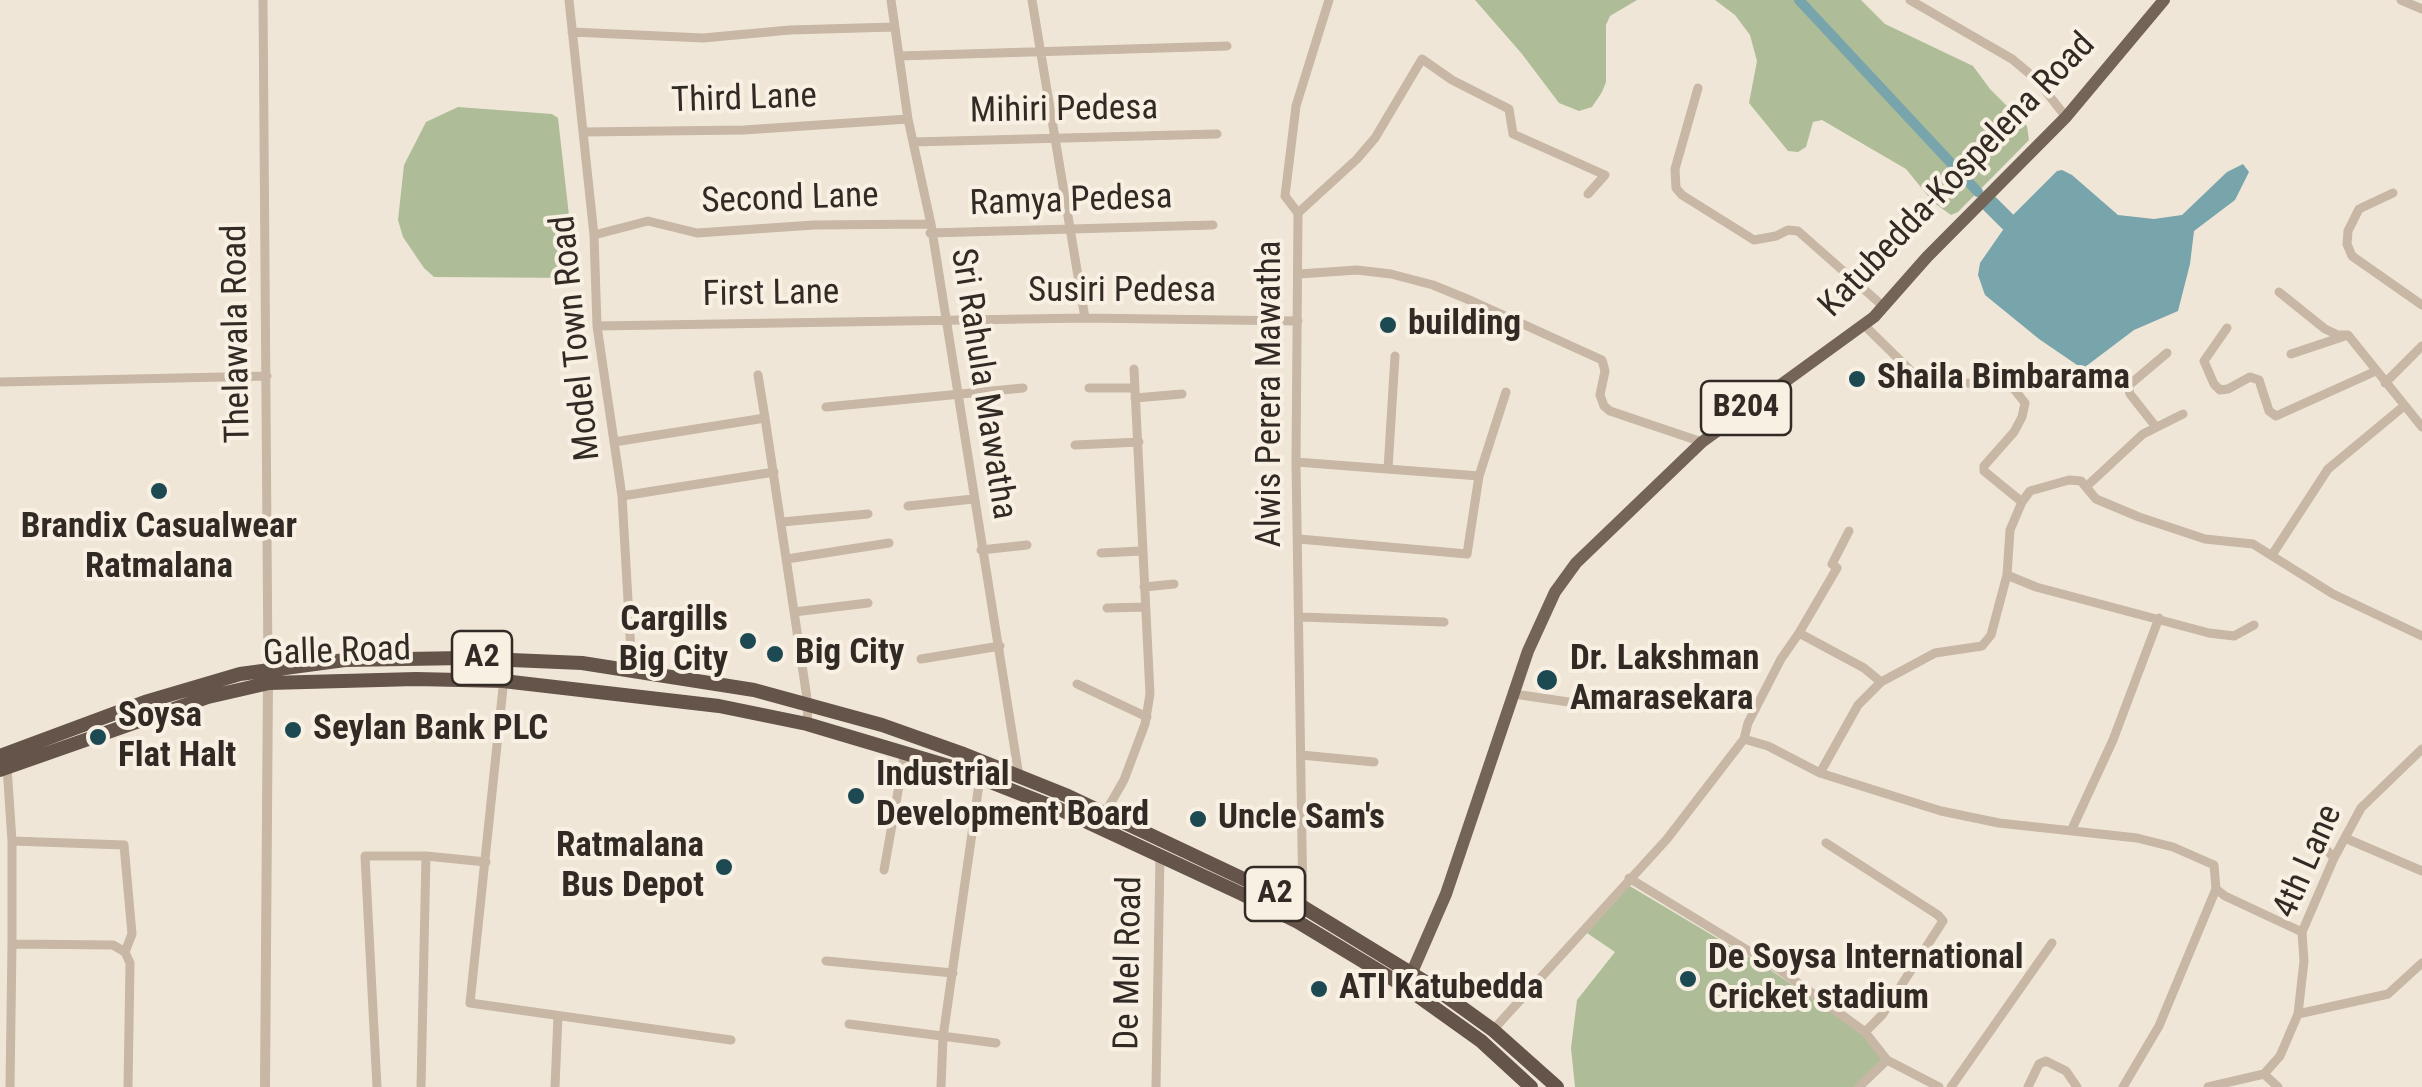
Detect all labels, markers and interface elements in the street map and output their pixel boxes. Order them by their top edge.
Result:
street label: Katubedda-Kospelena Road [1811,25,2105,327]
street label: Third Lane [670,76,818,124]
street label: Mihiri Pedesa [970,88,1158,134]
street label: Second Lane [701,176,879,224]
street label: Ramya Pedesa [969,177,1173,227]
street label: Model Town Road [543,214,611,462]
street label: Thelawala Road [215,224,261,444]
street label: Alwis Perera Mawatha [1250,241,1292,547]
street label: Sri Rahula Mawatha [940,246,1024,522]
street label: Susiri Pedesa [1028,271,1216,313]
street label: First Lane [702,273,840,317]
place label: building [1408,304,1521,346]
marker: building [1377,314,1399,336]
place label: Shaila Bimbarama [1877,358,2130,400]
marker: Shaila Bimbarama [1846,368,1868,390]
road number: B204 [1701,381,1791,435]
marker: Brandix Casualwear Ratmalana [148,480,170,502]
place label: Brandix Casualwear Ratmalana [21,507,297,589]
place label: Cargills Big City [619,600,728,682]
street label: Galle Road [262,629,412,677]
marker: Cargills Big City [737,630,759,652]
road number: A2 [452,631,512,685]
place label: Big City [795,633,904,675]
place label: Dr. Lakshman Amarasekara [1570,639,1759,721]
marker: Big City [764,643,786,665]
marker: Dr. Lakshman Amarasekara [1534,667,1560,693]
place label: Soysa Flat Halt [118,696,236,778]
place label: Seylan Bank PLC [313,709,548,751]
marker: Seylan Bank PLC [282,719,304,741]
marker: Soysa Flat Halt [87,726,109,748]
place label: Industrial Development Board [876,755,1149,837]
marker: Industrial Development Board [845,785,867,807]
place label: Uncle Sam's [1218,798,1385,840]
street label: 4th Lane [2266,799,2352,925]
marker: Uncle Sam's [1187,808,1209,830]
place label: Ratmalana Bus Depot [556,826,704,908]
marker: Ratmalana Bus Depot [713,856,735,878]
road number: A2 [1245,867,1305,921]
street label: De Mel Road [1107,876,1153,1050]
place label: De Soysa International Cricket stadium [1708,938,2024,1020]
place label: ATI Katubedda [1339,968,1543,1010]
marker: De Soysa International Cricket stadium [1677,968,1699,990]
marker: ATI Katubedda [1308,978,1330,1000]

